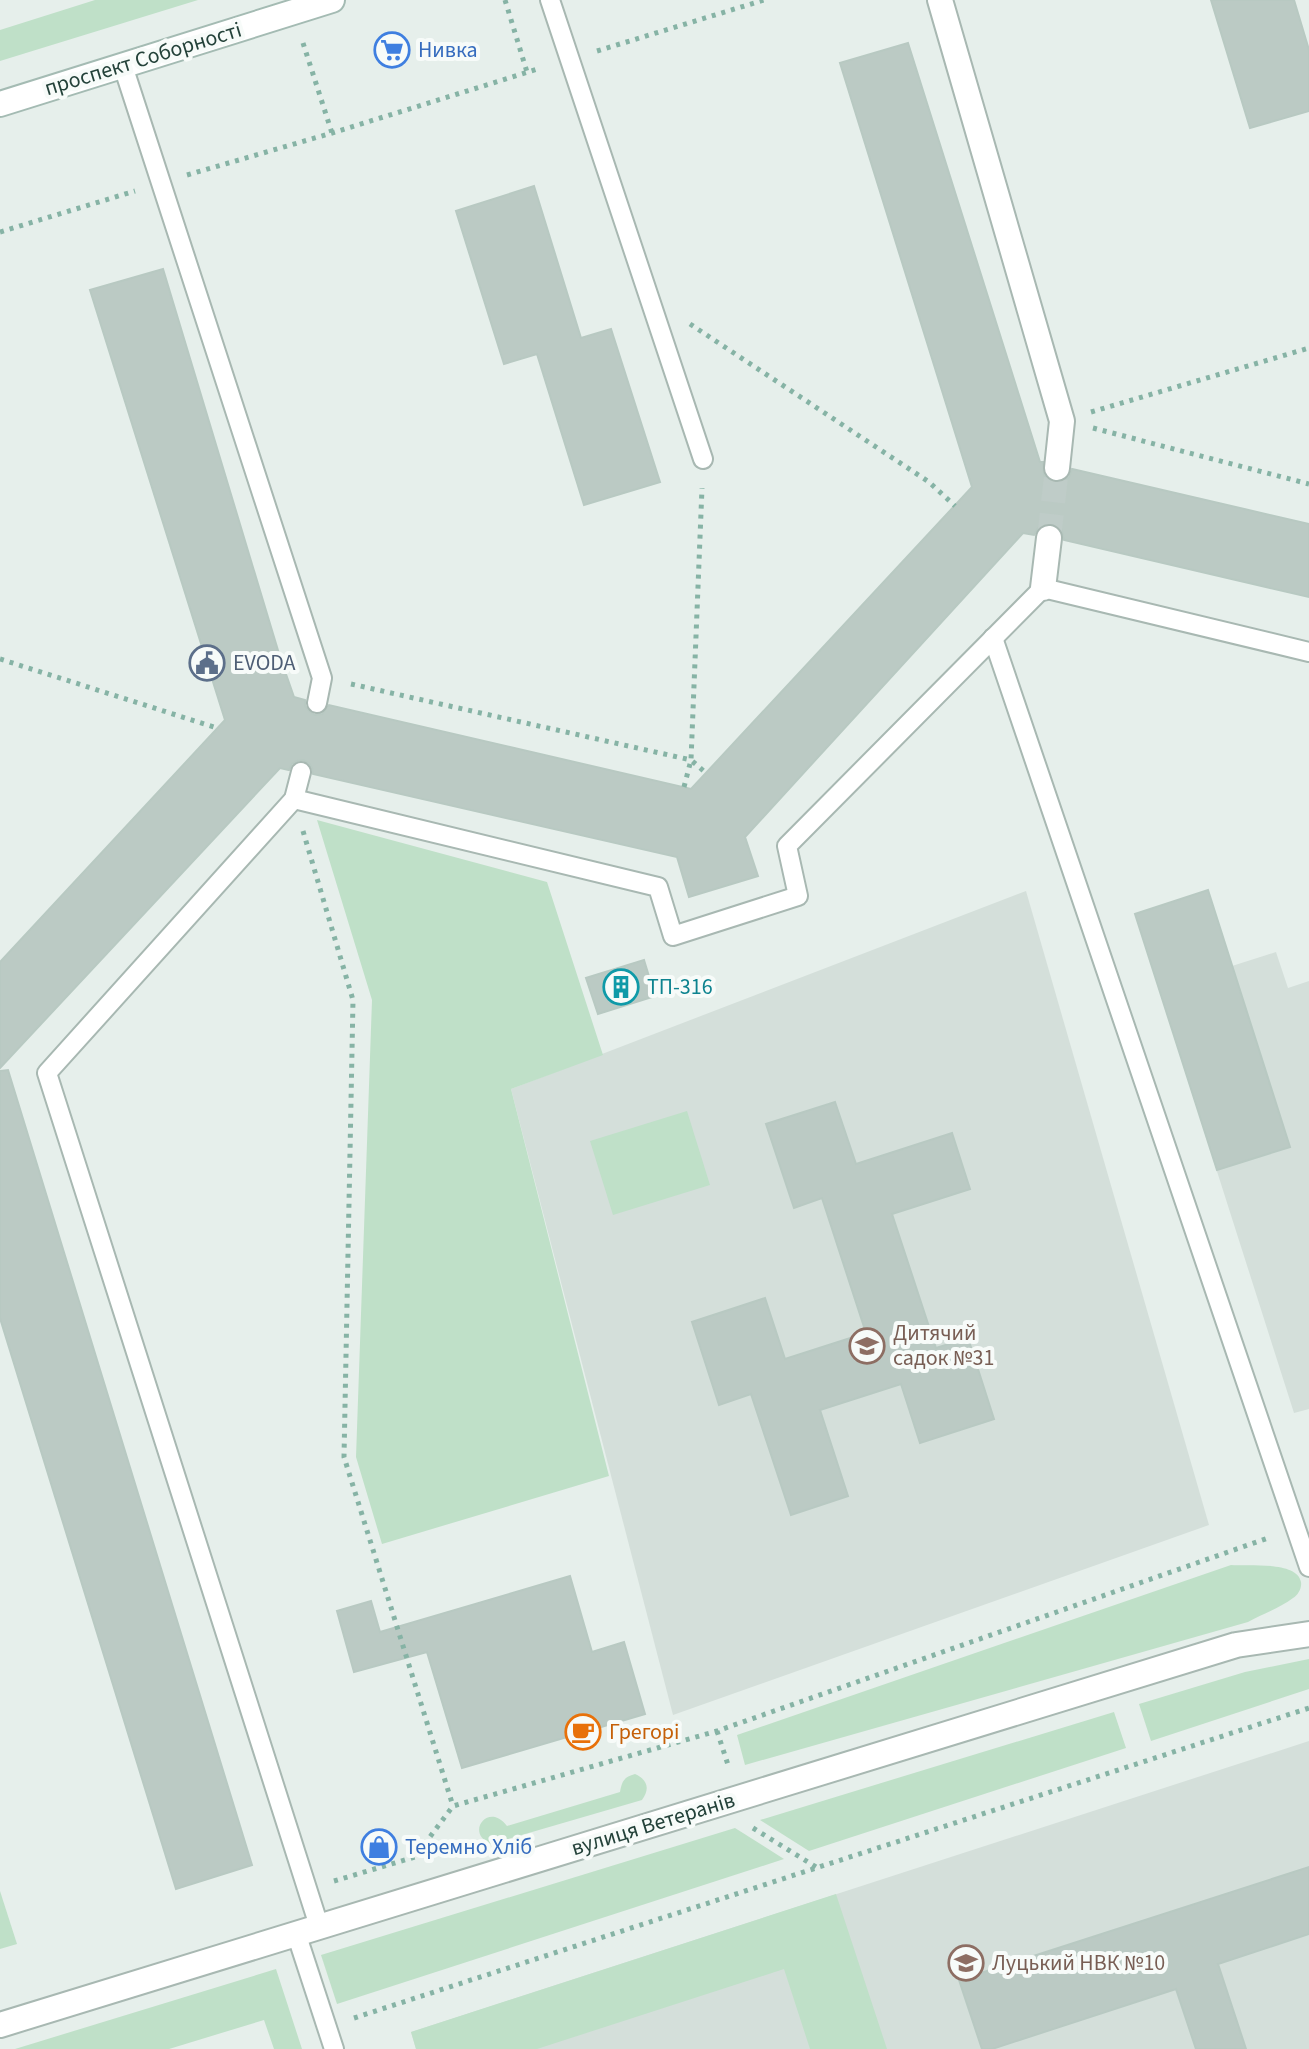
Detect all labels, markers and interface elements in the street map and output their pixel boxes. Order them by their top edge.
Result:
street label: проспект Соборності [40,14,246,104]
supermarket icon: Нивка [373,31,411,69]
place label: Нивка [418,34,478,66]
public building icon: EVODA [188,644,226,682]
place label: EVODA [233,647,296,679]
building icon: ТП-316 [602,968,640,1006]
place label: ТП-316 [647,971,713,1003]
place label: Дитячий садок №31 [893,1317,994,1374]
school or university icon: Дитячий садок №31 [848,1327,886,1365]
cafe icon: Грегорі [564,1713,602,1751]
place label: Грегорі [609,1716,679,1748]
street label: вулиця Ветеранів [567,1784,739,1864]
shop icon: Теремно Хліб [360,1828,398,1866]
place label: Теремно Хліб [405,1831,532,1863]
school or university icon: Луцький НВК №10 [947,1944,985,1982]
place label: Луцький НВК №10 [992,1947,1165,1979]

